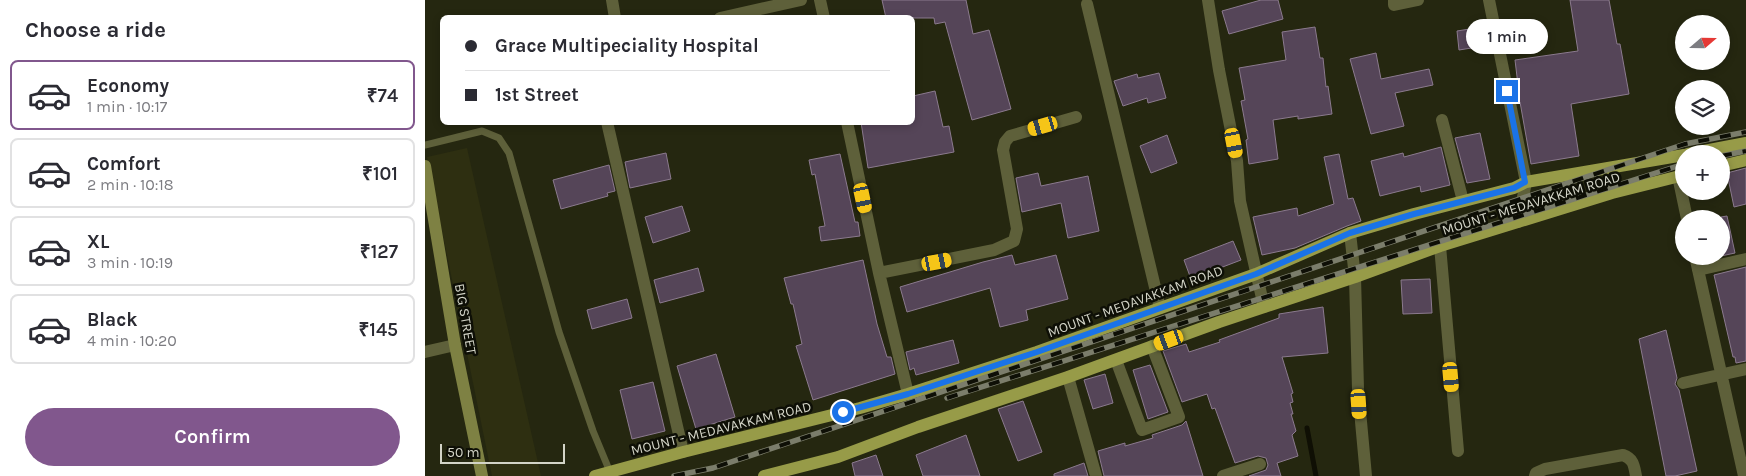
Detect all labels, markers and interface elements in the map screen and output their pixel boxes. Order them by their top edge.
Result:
north arrow [1675,15,1730,70]
map controls [1675,15,1730,265]
text: Choose a ride [25,17,166,43]
callout: 1 min [1466,18,1548,54]
text: 1 min [1487,27,1527,46]
text: Grace Multipeciality Hospital [495,35,759,57]
icon: car [27,73,72,118]
text: Economy [87,75,169,97]
route end [1496,80,1518,102]
button: layers [1675,80,1730,135]
text: 1st Street [495,84,579,106]
text: ₹74 [367,85,398,107]
text: 1 min · 10:17 [87,97,167,116]
car [1026,115,1059,137]
car [1223,127,1244,159]
button: + [1675,145,1730,200]
icon: car [27,151,72,196]
text: Comfort [87,153,161,175]
text: ₹101 [362,163,398,185]
street label: MOUNT - MEDAVAKKAM ROAD [1440,168,1622,239]
text: 2 min · 10:18 [87,175,174,194]
car [852,182,873,214]
button: − [1675,210,1730,265]
icon: car [27,229,72,274]
text: XL [87,231,109,253]
text: ₹127 [360,241,398,263]
car [920,252,953,272]
text: 3 min · 10:19 [87,253,173,272]
street label: MOUNT - MEDAVAKKAM ROAD [1045,262,1225,341]
street label: BIG STREET [451,282,480,356]
icon: car [27,307,72,352]
text: Black [87,309,138,331]
text: ₹145 [358,319,398,341]
car [1152,328,1185,352]
text: 4 min · 10:20 [87,331,177,350]
car [1442,361,1459,393]
car [1350,389,1367,419]
street label: MOUNT - MEDAVAKKAM ROAD [629,398,813,459]
route start [832,401,854,423]
button: Confirm [25,408,400,466]
scale bar [440,441,565,464]
text: 50 m [447,444,480,461]

